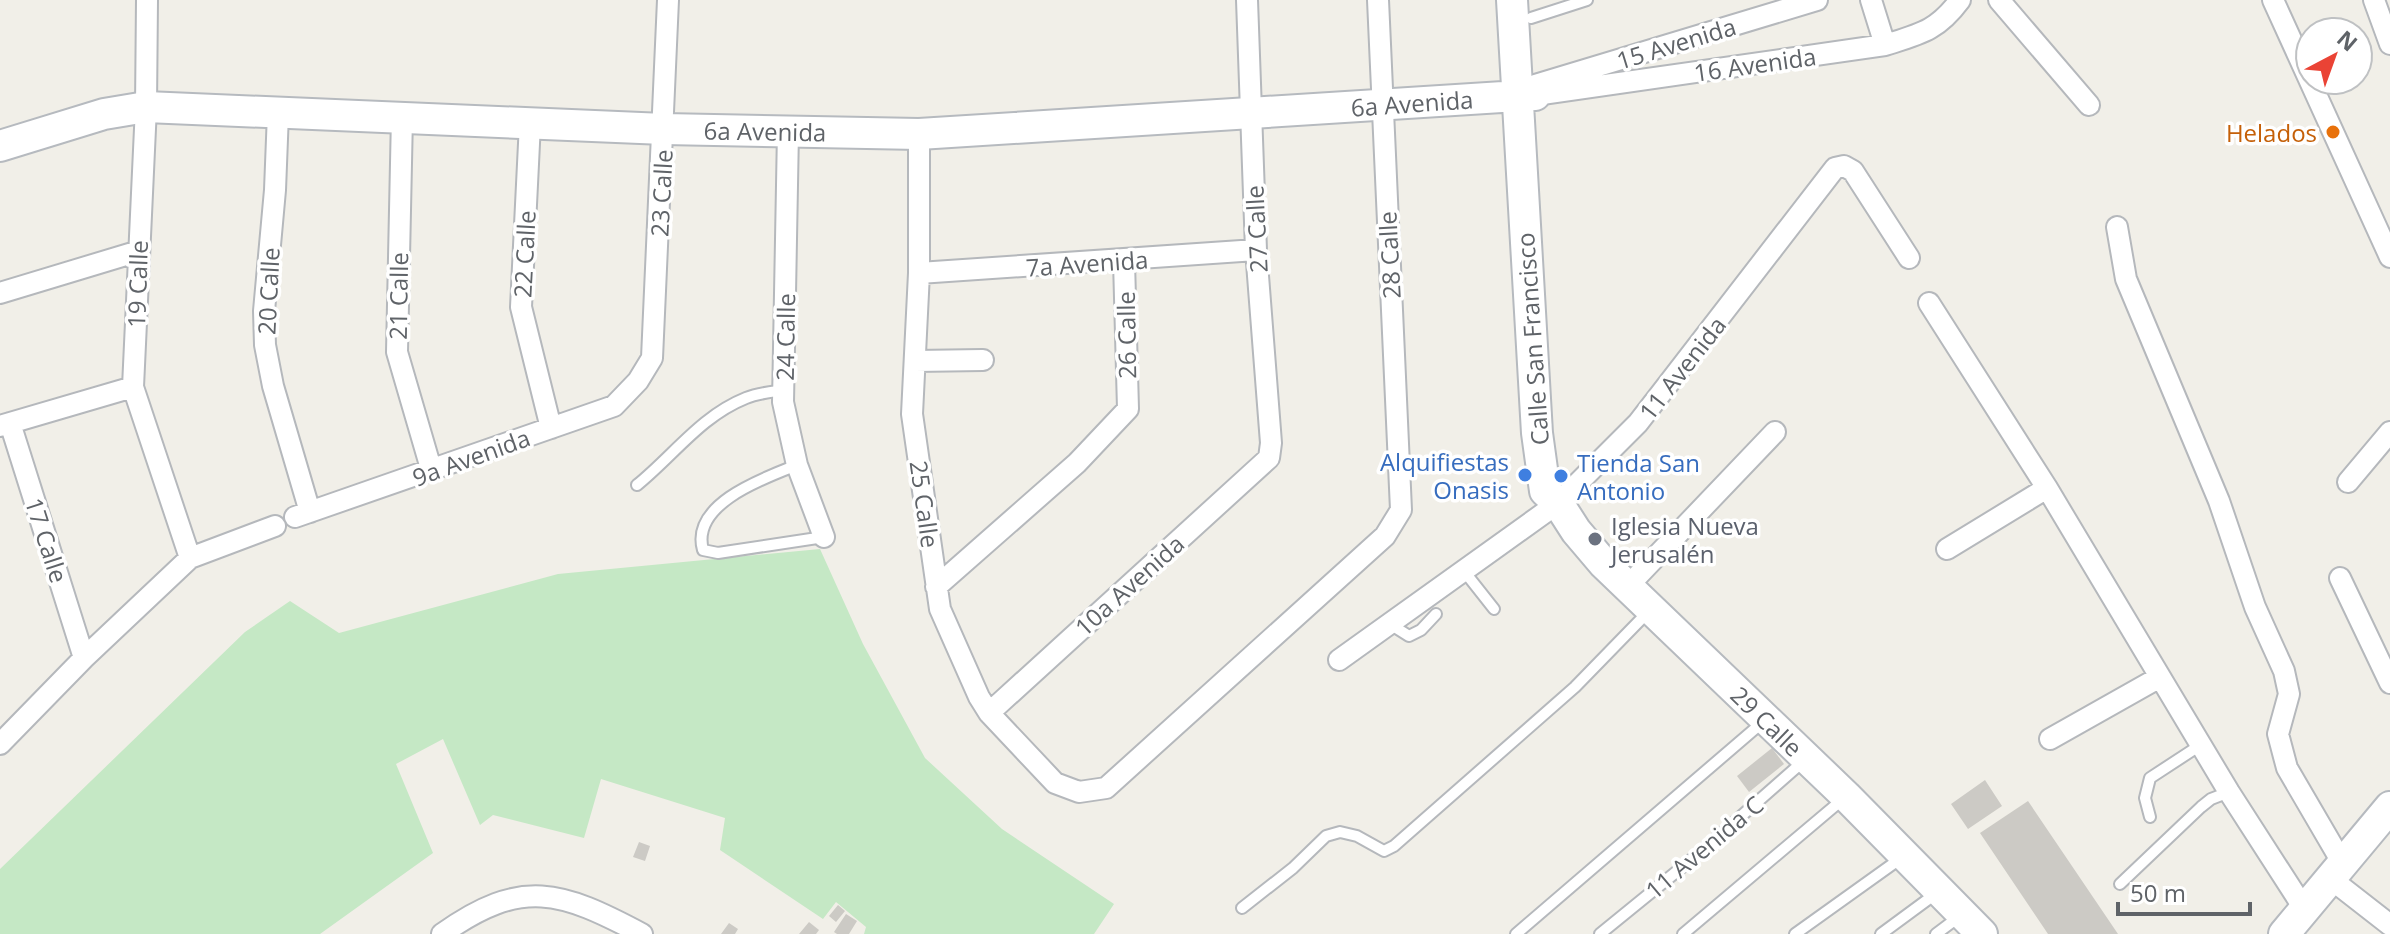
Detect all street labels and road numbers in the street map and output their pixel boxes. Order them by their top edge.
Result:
street label: 15 Avenida [1612,9,1740,77]
street label: 16 Avenida [1692,39,1818,89]
street label: 6a Avenida [1350,82,1474,124]
street label: 6a Avenida [703,113,827,149]
street label: 23 Calle [642,148,680,238]
street label: 27 Calle [1237,184,1275,274]
street label: 22 Calle [505,209,543,299]
street label: 28 Calle [1370,210,1408,300]
street label: Calle San Francisco [1508,232,1556,446]
street label: 19 Calle [119,240,155,328]
street label: 7a Avenida [1025,242,1149,284]
street label: 20 Calle [249,246,287,336]
street label: 21 Calle [381,252,415,340]
street label: 26 Calle [1109,291,1143,379]
street label: 24 Calle [768,293,802,381]
street label: 11 Avenida [1631,309,1733,427]
street label: 9a Avenida [408,421,534,493]
street label: 25 Calle [903,458,947,550]
street label: 17 Calle [18,493,76,587]
street label: 10a Avenida [1067,527,1191,643]
street label: 29 Calle [1724,679,1810,763]
street label: 11 Avenida C [1638,788,1770,906]

